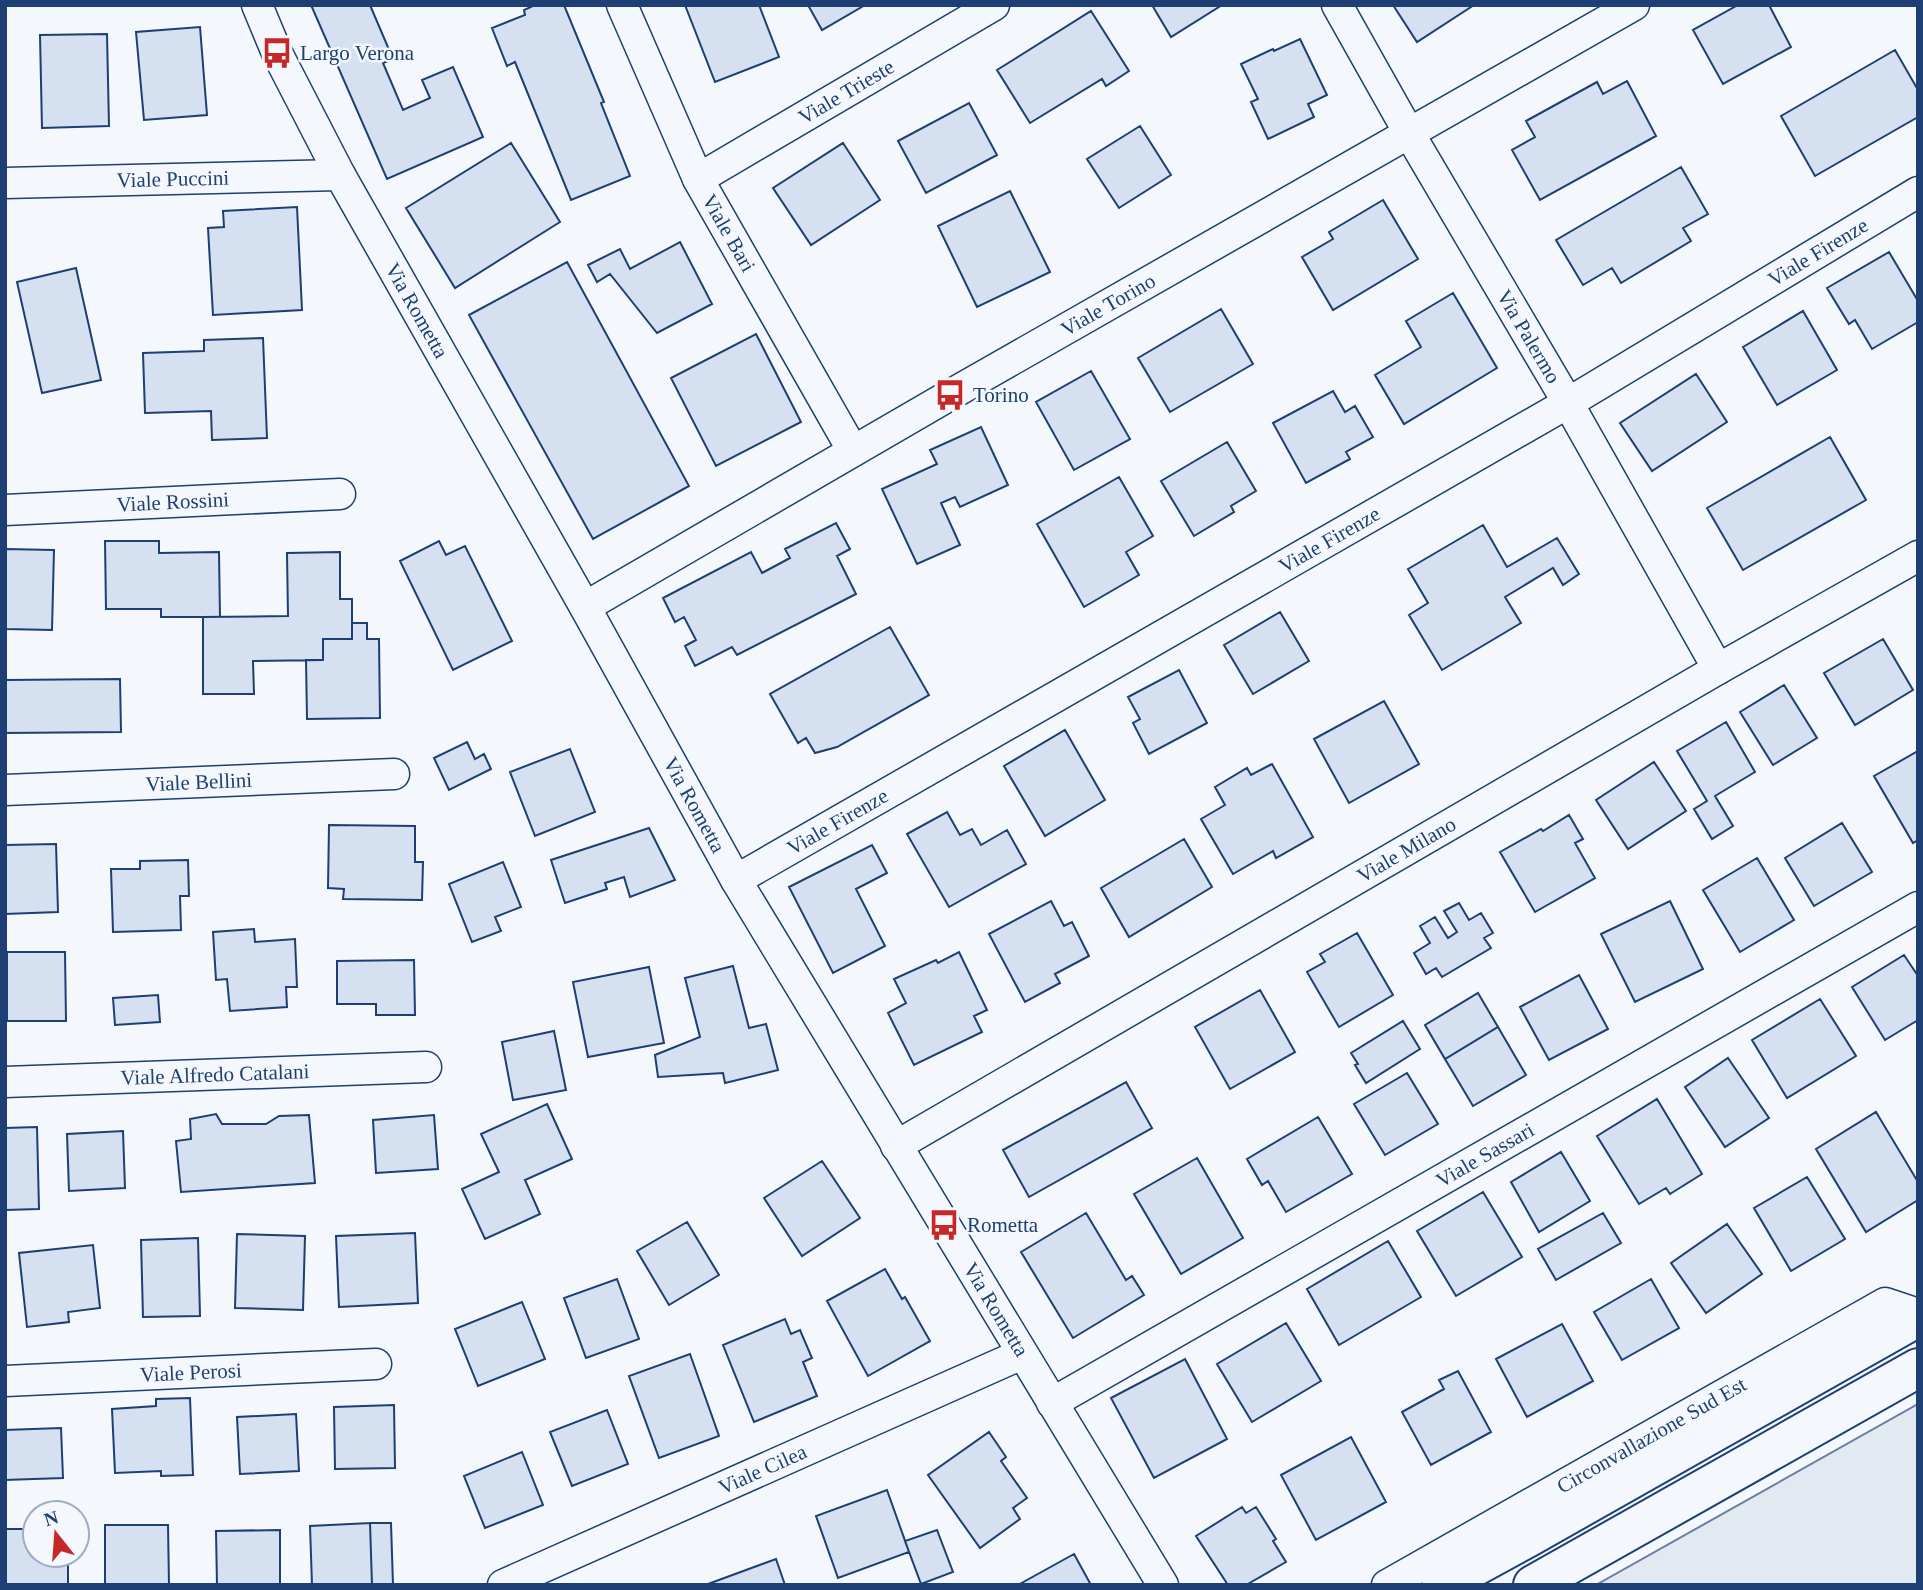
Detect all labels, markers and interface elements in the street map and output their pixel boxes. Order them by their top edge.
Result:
bus stop icon: Largo Verona [260,36,294,70]
place label: Largo Verona [300,41,415,65]
street label: Viale Trieste [794,54,898,129]
street label: Viale Puccini [116,166,230,192]
street label: Viale Bari [697,190,760,276]
street label: Viale Firenze [1764,213,1872,292]
street label: Via Rometta [380,259,454,363]
street label: Viale Torino [1057,269,1160,341]
street label: Via Palermo [1492,285,1566,388]
bus stop icon: Torino [933,378,967,412]
place label: Torino [973,383,1029,407]
street label: Viale Rossini [116,487,230,517]
street label: Viale Firenze [1275,501,1384,578]
street label: Via Rometta [658,753,731,857]
street label: Viale Bellini [145,768,253,796]
street label: Viale Firenze [783,783,892,860]
street label: Viale Milano [1353,812,1460,888]
street label: Viale Alfredo Catalani [120,1059,310,1090]
street label: Viale Sassari [1432,1117,1538,1193]
bus stop icon: Rometta [927,1208,961,1242]
place label: Rometta [967,1213,1039,1237]
street label: Via Rometta [959,1258,1034,1361]
street label: Viale Perosi [139,1358,242,1387]
street label: Circonvallazione Sud Est [1553,1372,1751,1498]
street label: Viale Cilea [715,1439,811,1500]
north arrow [21,1499,91,1569]
text: N [42,1506,61,1530]

